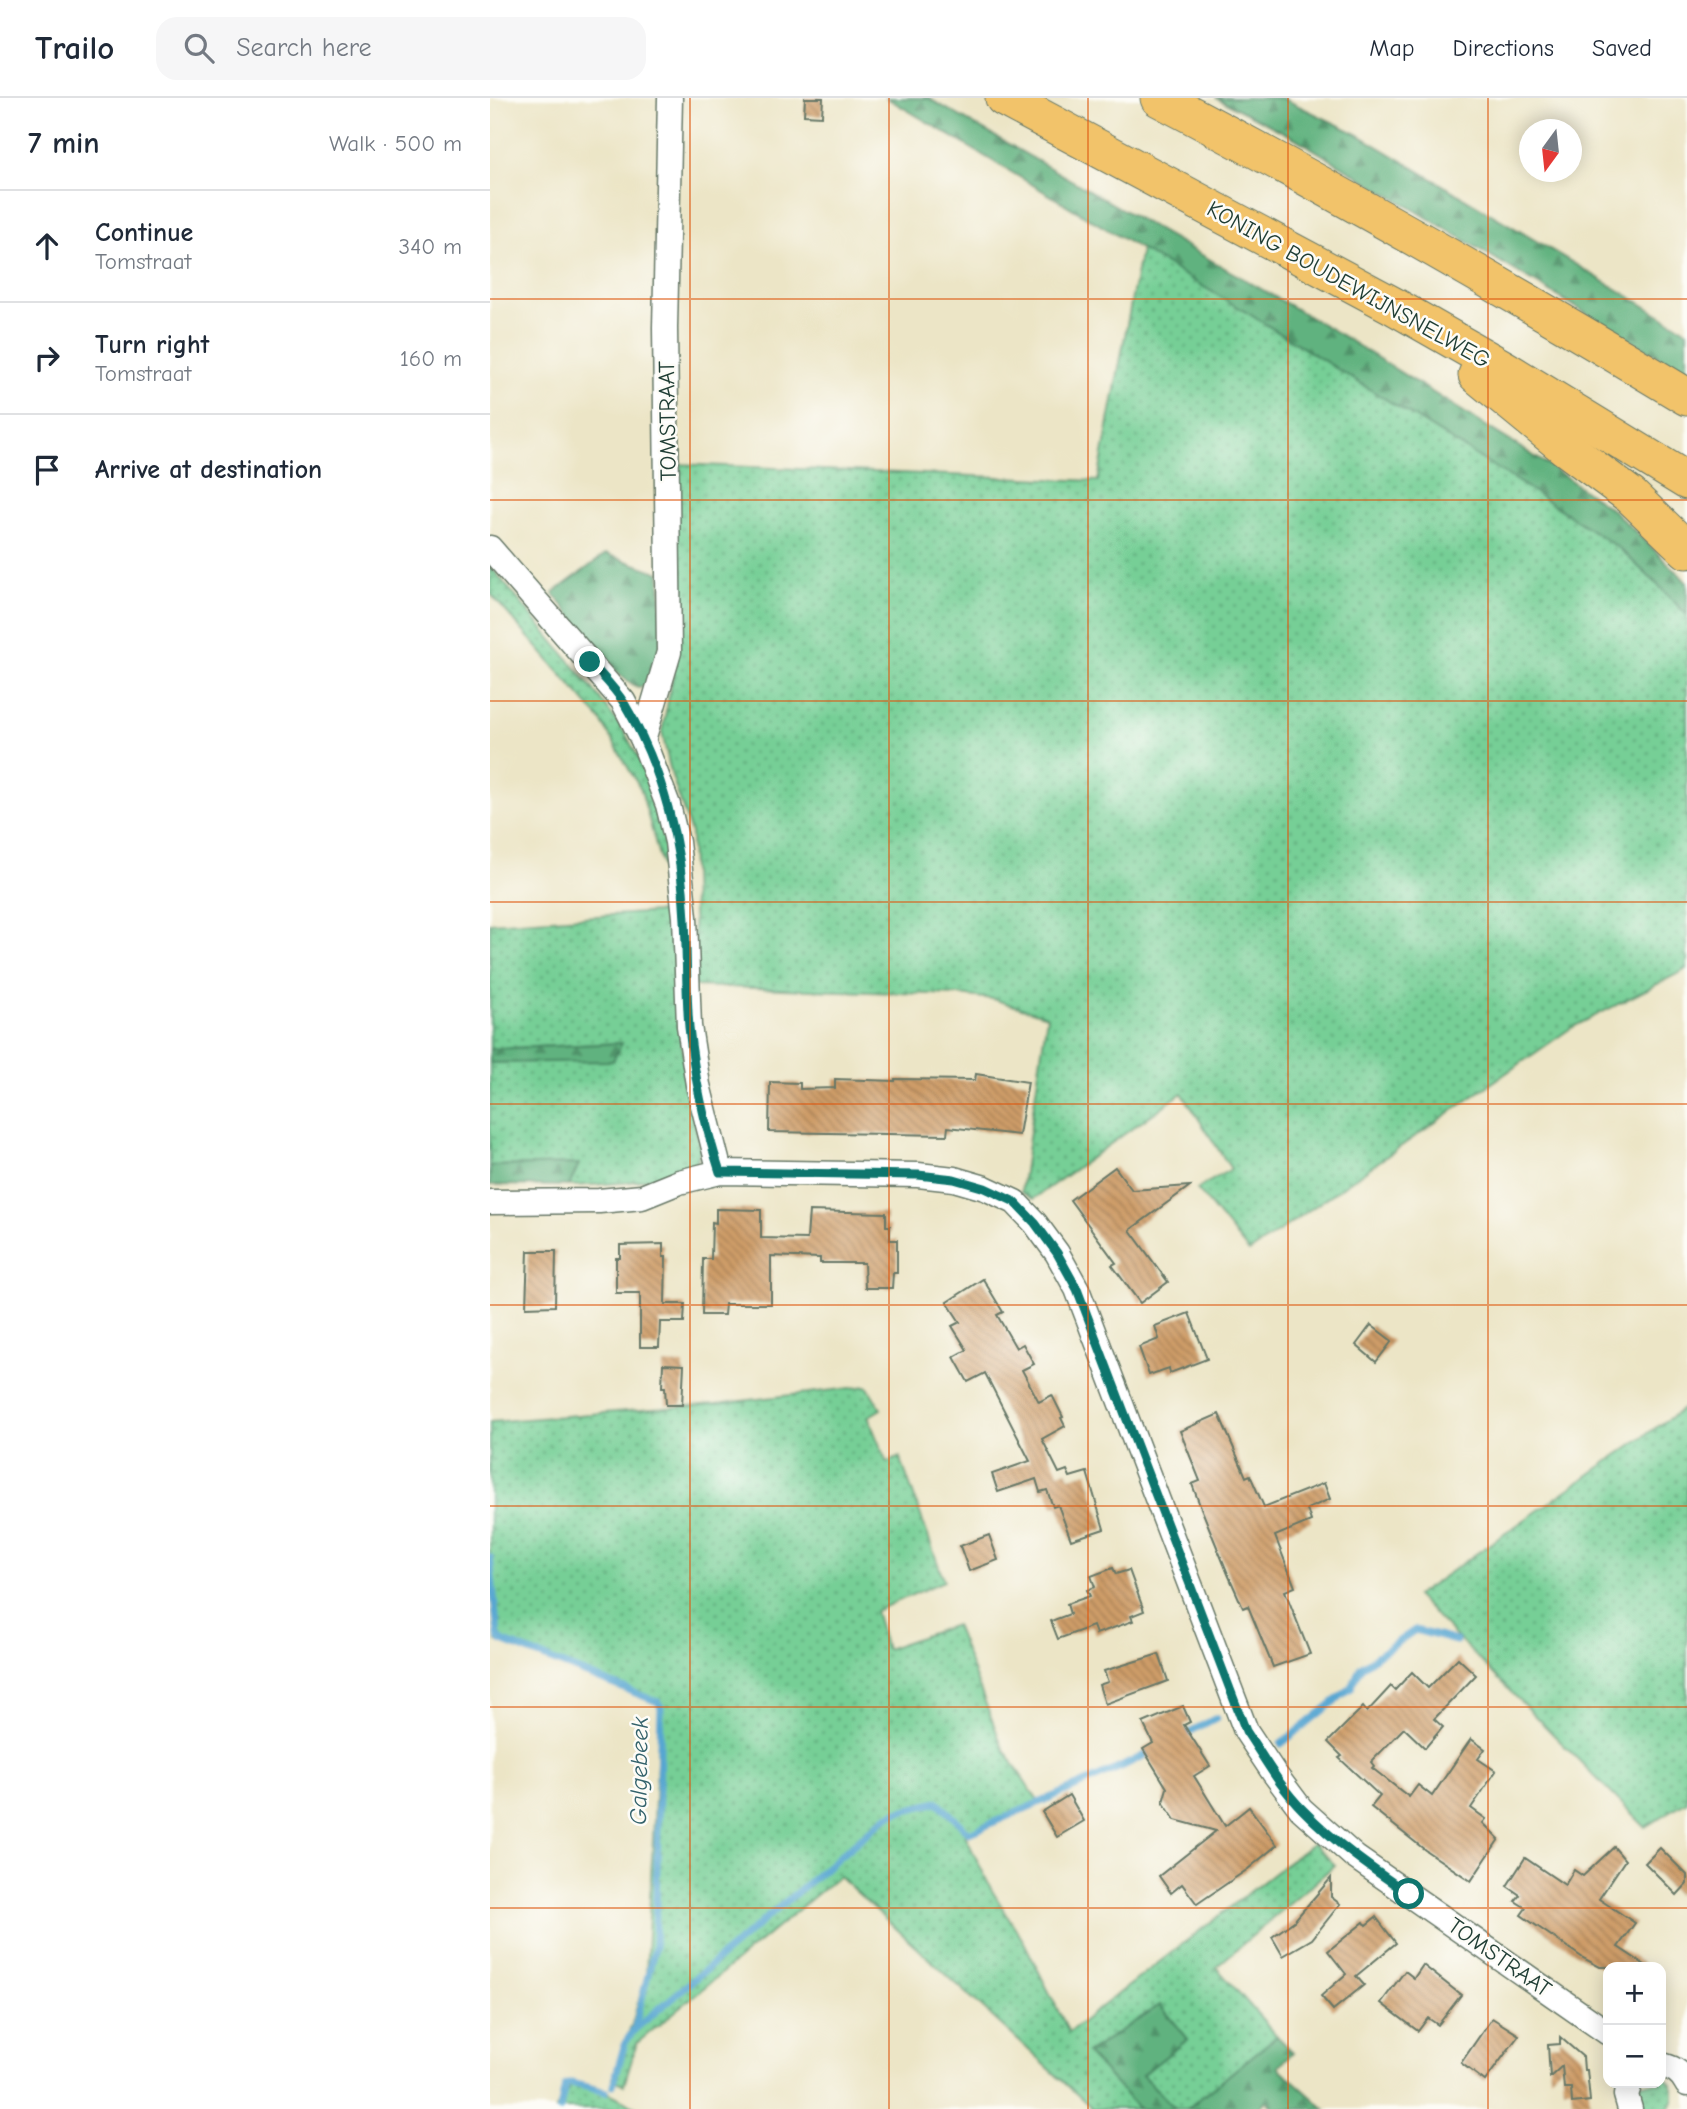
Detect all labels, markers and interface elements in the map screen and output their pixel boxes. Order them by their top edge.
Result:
search box [156,17,646,80]
text: Trailo [35,29,114,67]
icon: search [180,29,218,67]
text: Search here [236,33,372,63]
text: Map [1369,34,1415,62]
text: Directions [1453,34,1554,62]
text: Saved [1592,34,1652,62]
north arrow [1519,119,1582,182]
text: 7 min [28,126,100,161]
text: Walk · 500 m [329,130,462,157]
street label: KONING BOUDEWIJNSNELWEG [1202,195,1495,374]
text: Continue [95,218,193,248]
icon: ahead [28,227,66,265]
text: 340 m [399,233,462,260]
text: Tomstraat [95,248,191,275]
text: Turn right [95,330,209,360]
icon: right [28,339,66,377]
text: 160 m [400,345,462,372]
text: Tomstraat [95,360,191,387]
street label: TOMSTRAAT [653,361,682,481]
icon: arrive [28,451,66,489]
text: Arrive at destination [95,455,322,485]
route end [574,646,605,677]
water label: Galgebeek [624,1716,654,1825]
route start [1393,1878,1424,1909]
street label: TOMSTRAAT [1443,1912,1557,2003]
map controls [1603,1962,1666,2088]
button: + [1603,1962,1666,2025]
button: − [1603,2025,1666,2088]

